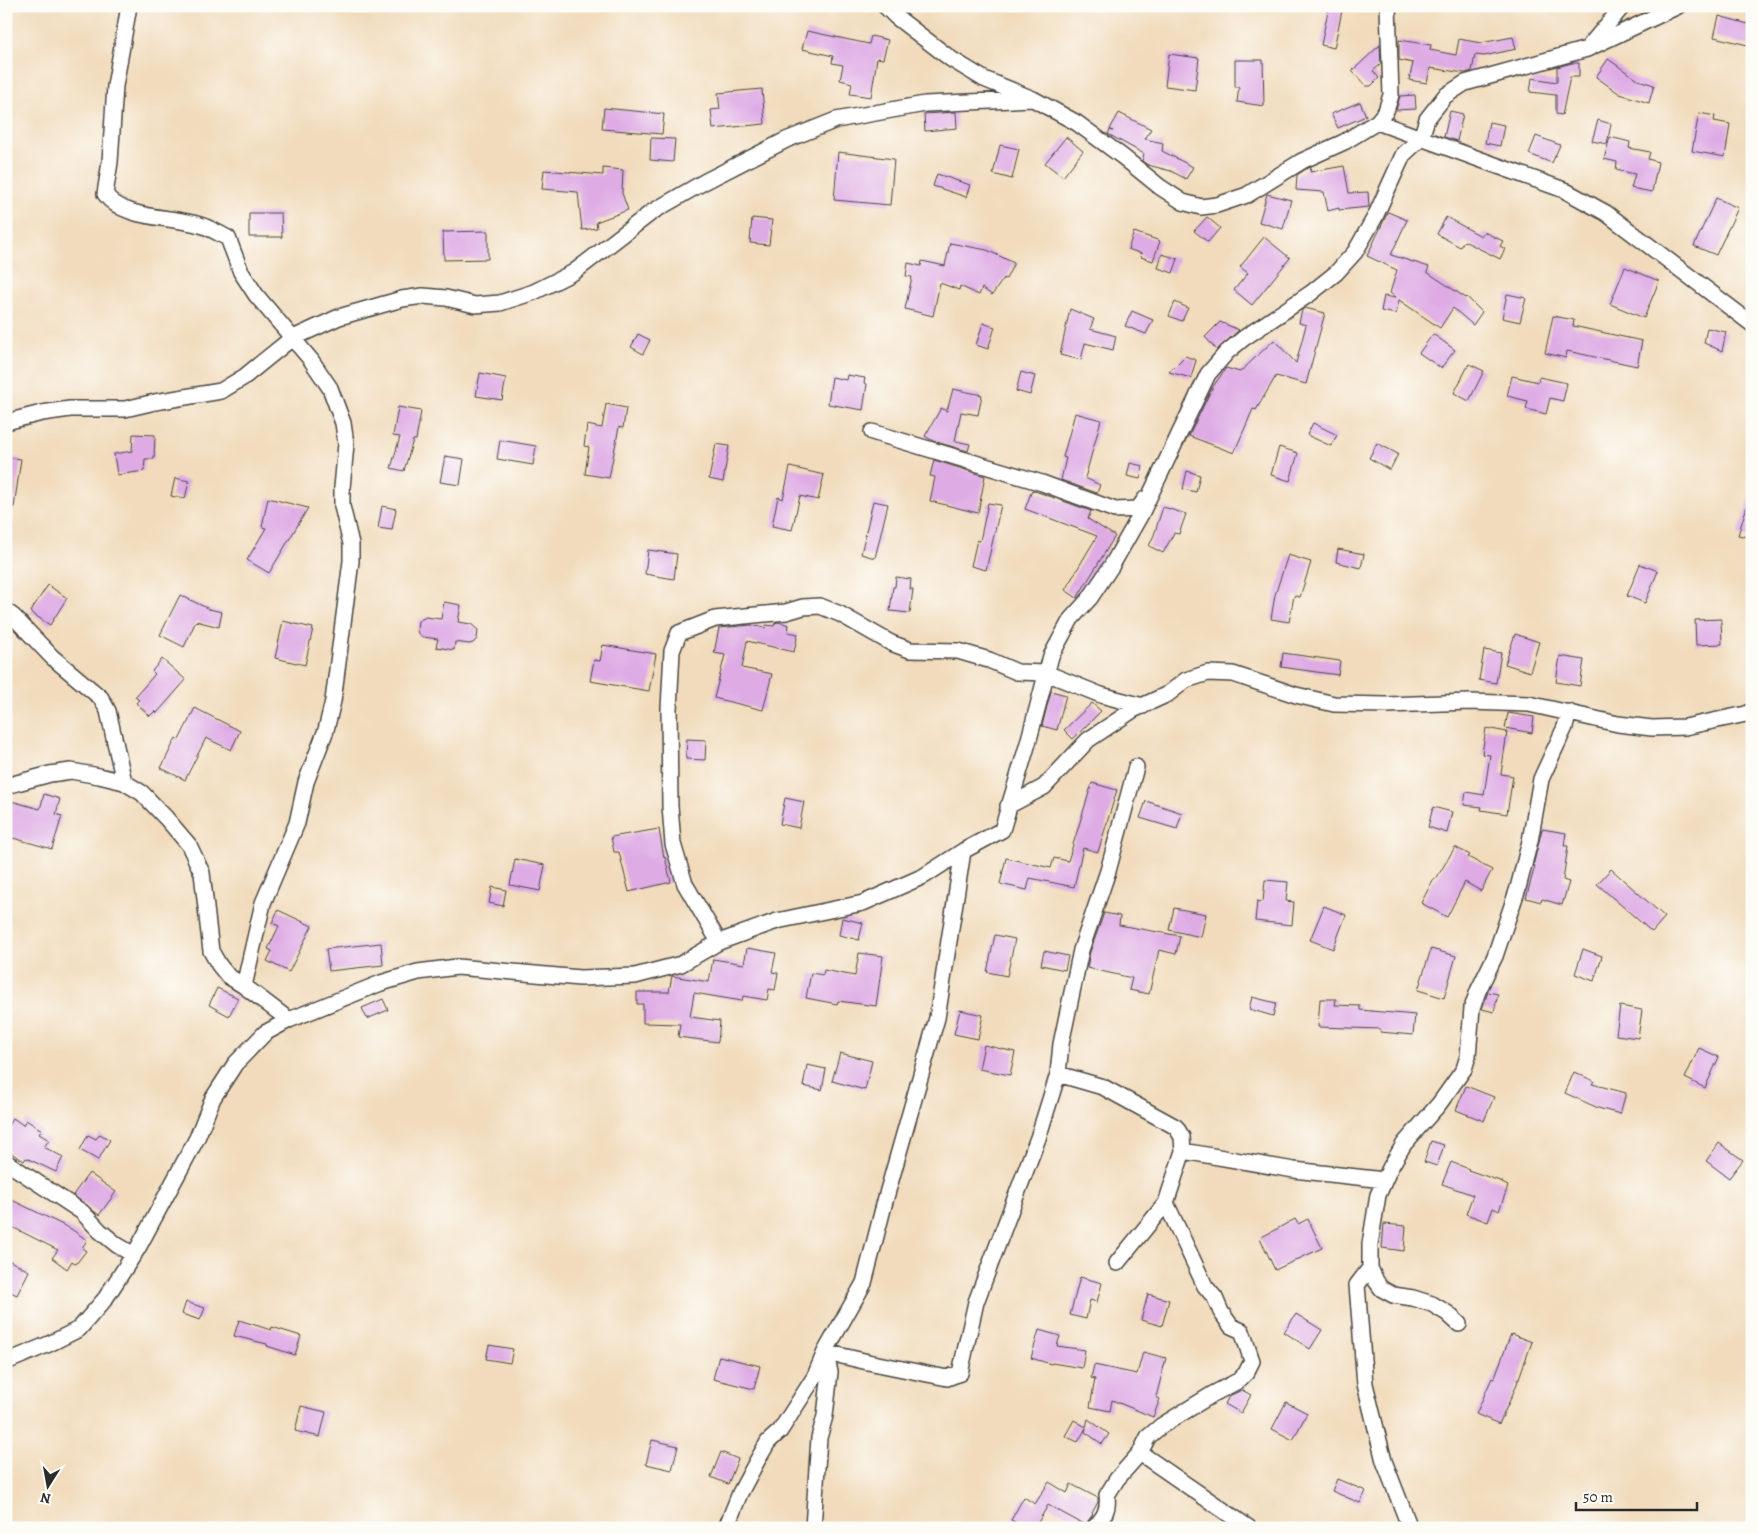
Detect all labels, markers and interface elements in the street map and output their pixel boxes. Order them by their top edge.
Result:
north arrow [22,1462,72,1512]
scale bar [1576,1479,1697,1511]
text: 50 m [1583,1487,1613,1507]
text: N [39,1488,52,1509]

